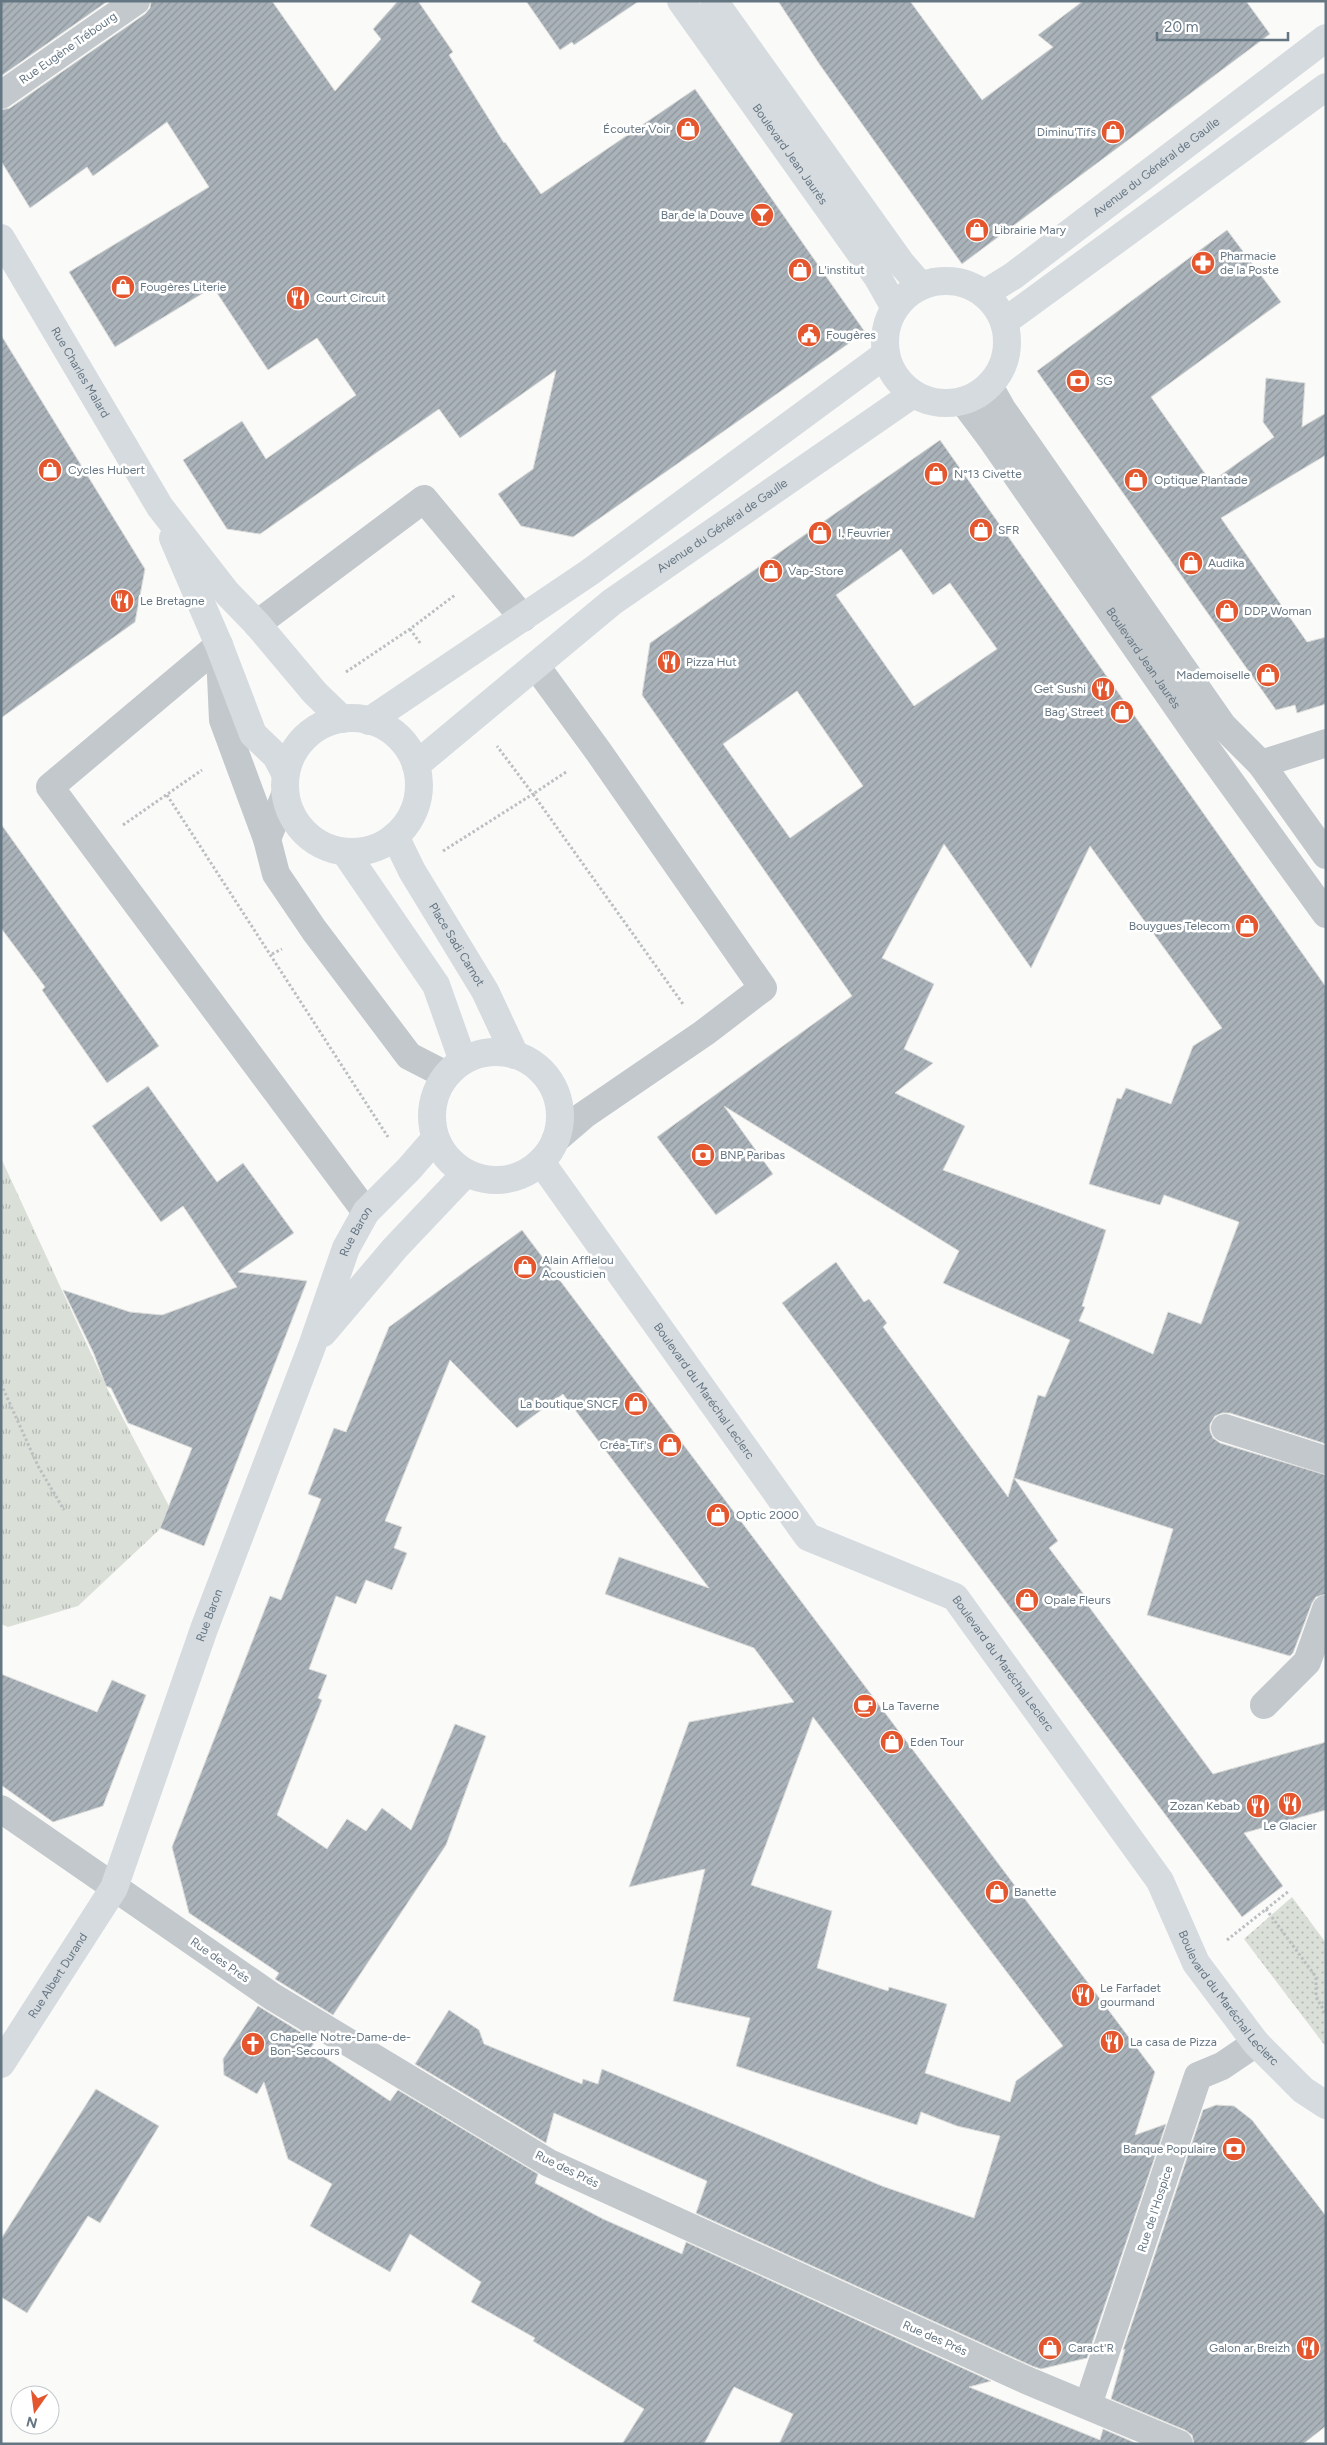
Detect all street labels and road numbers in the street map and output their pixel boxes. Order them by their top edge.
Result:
street label: Rue Eugène Trébourg [17,9,119,87]
street label: Boulevard Jean Jaurès [749,101,831,208]
street label: Avenue du Général de Gaulle [1090,114,1223,220]
street label: Rue Charles Malard [48,324,113,420]
street label: Avenue du Général de Gaulle [654,476,791,576]
street label: Boulevard Jean Jaurès [1103,605,1184,712]
street label: Place Sadi Carnot [426,900,488,989]
street label: Rue Baron [337,1203,375,1258]
street label: Boulevard du Maréchal Leclerc [651,1320,758,1462]
street label: Rue Baron [193,1587,226,1643]
street label: Boulevard du Maréchal Leclerc [949,1593,1057,1734]
street label: Boulevard du Maréchal Leclerc [1176,1928,1282,2069]
street label: Rue Albert Durand [25,1930,90,2021]
street label: Rue des Prés [188,1934,253,1986]
street label: Rue des Prés [533,2148,601,2191]
street label: Rue de l'Hospice [1134,2164,1176,2254]
street label: Rue des Prés [901,2318,970,2359]

